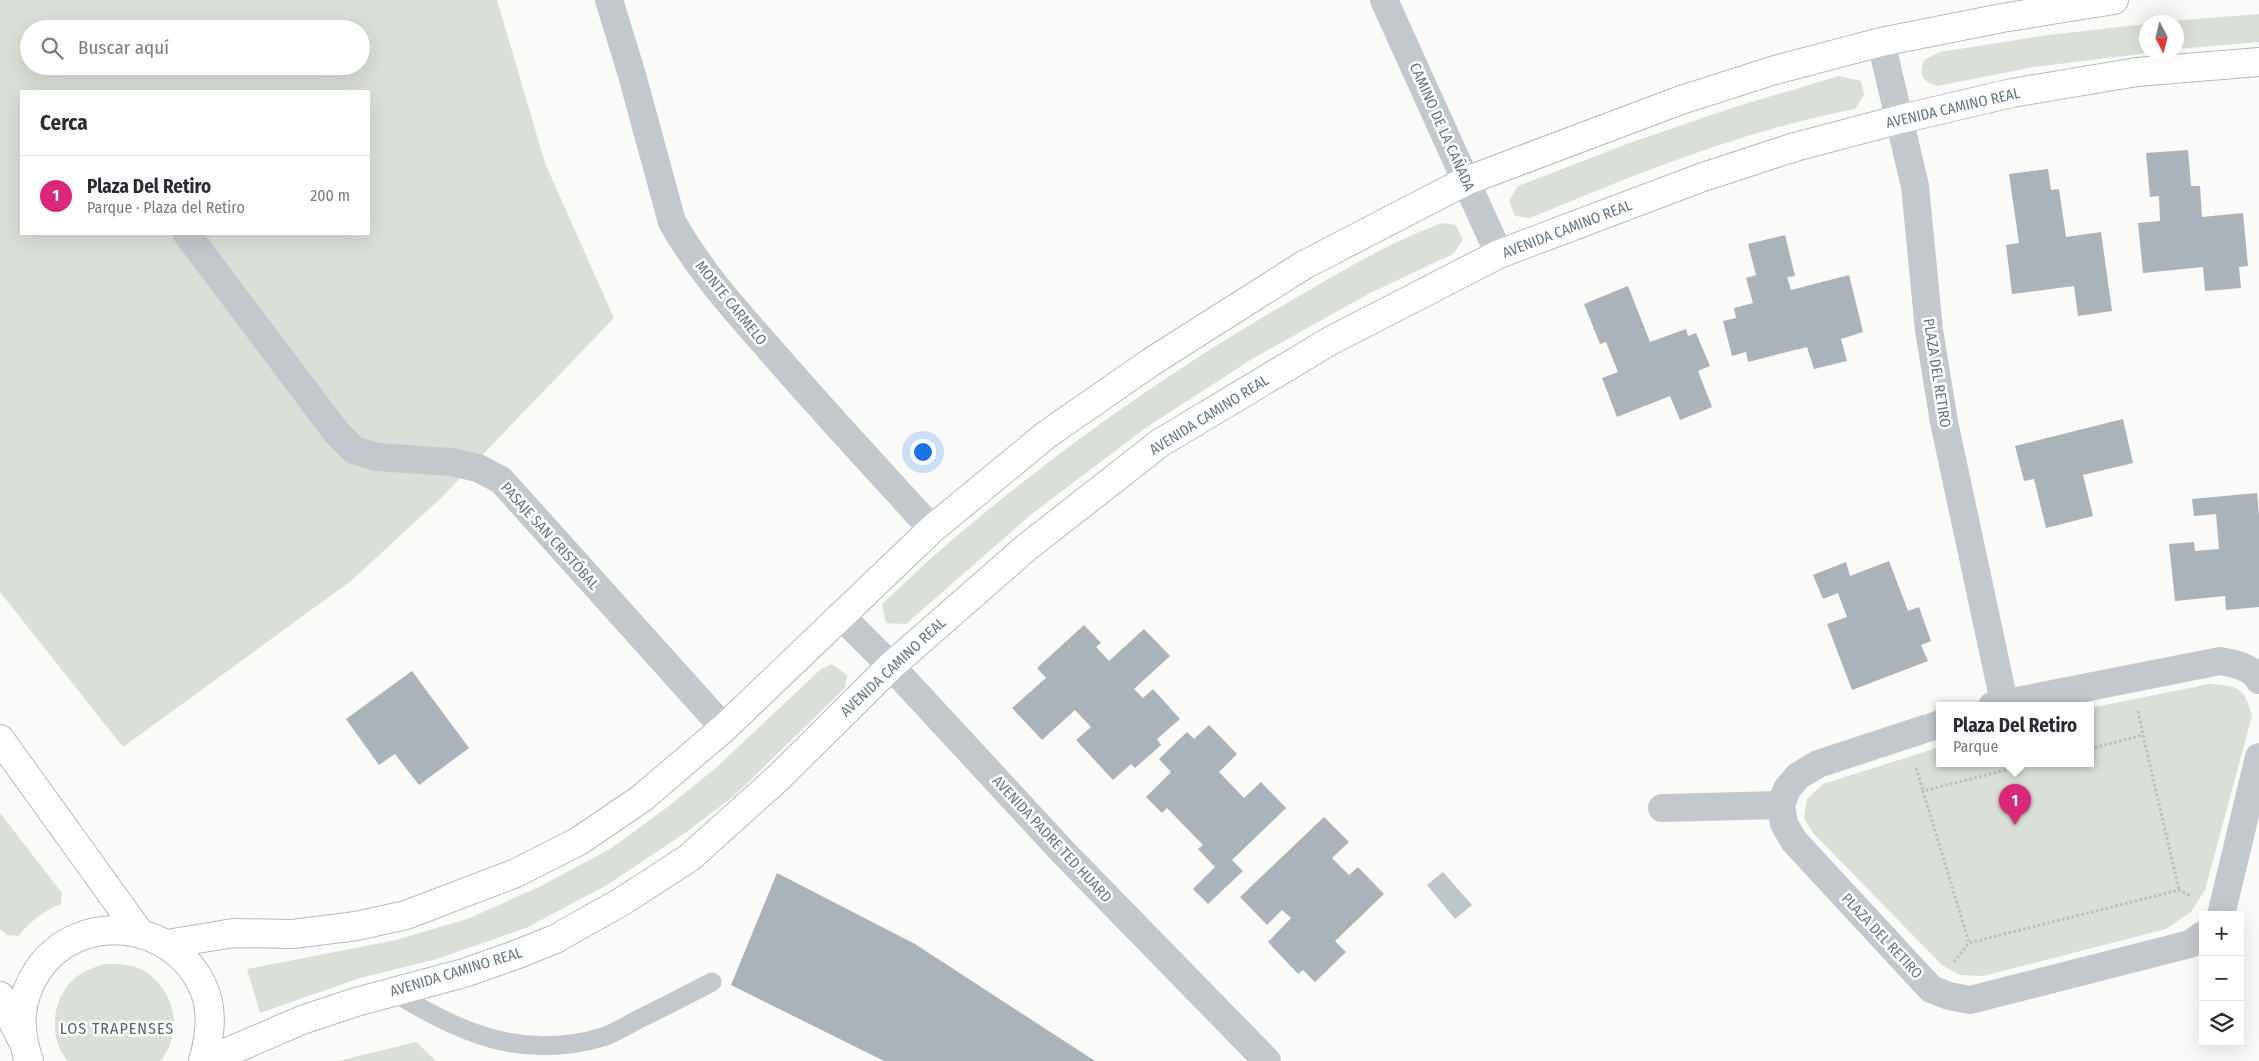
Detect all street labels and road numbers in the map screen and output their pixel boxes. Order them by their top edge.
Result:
street label: CAMINO DE LA CAÑADA [1406,60,1478,194]
street label: AVENIDA CAMINO REAL [1884,84,2022,132]
street label: AVENIDA CAMINO REAL [1500,196,1635,262]
street label: MONTE CARMELO [691,257,771,349]
street label: PLAZA DEL RETIRO [1919,317,1955,429]
street label: AVENIDA CAMINO REAL [1146,371,1272,459]
street label: PASAJE SAN CRISTÓBAL [497,479,603,594]
street label: AVENIDA CAMINO REAL [837,613,950,720]
street label: AVENIDA PADRE TED HUARD [989,772,1115,906]
street label: PLAZA DEL RETIRO [1838,890,1926,982]
street label: AVENIDA CAMINO REAL [388,943,525,1001]

